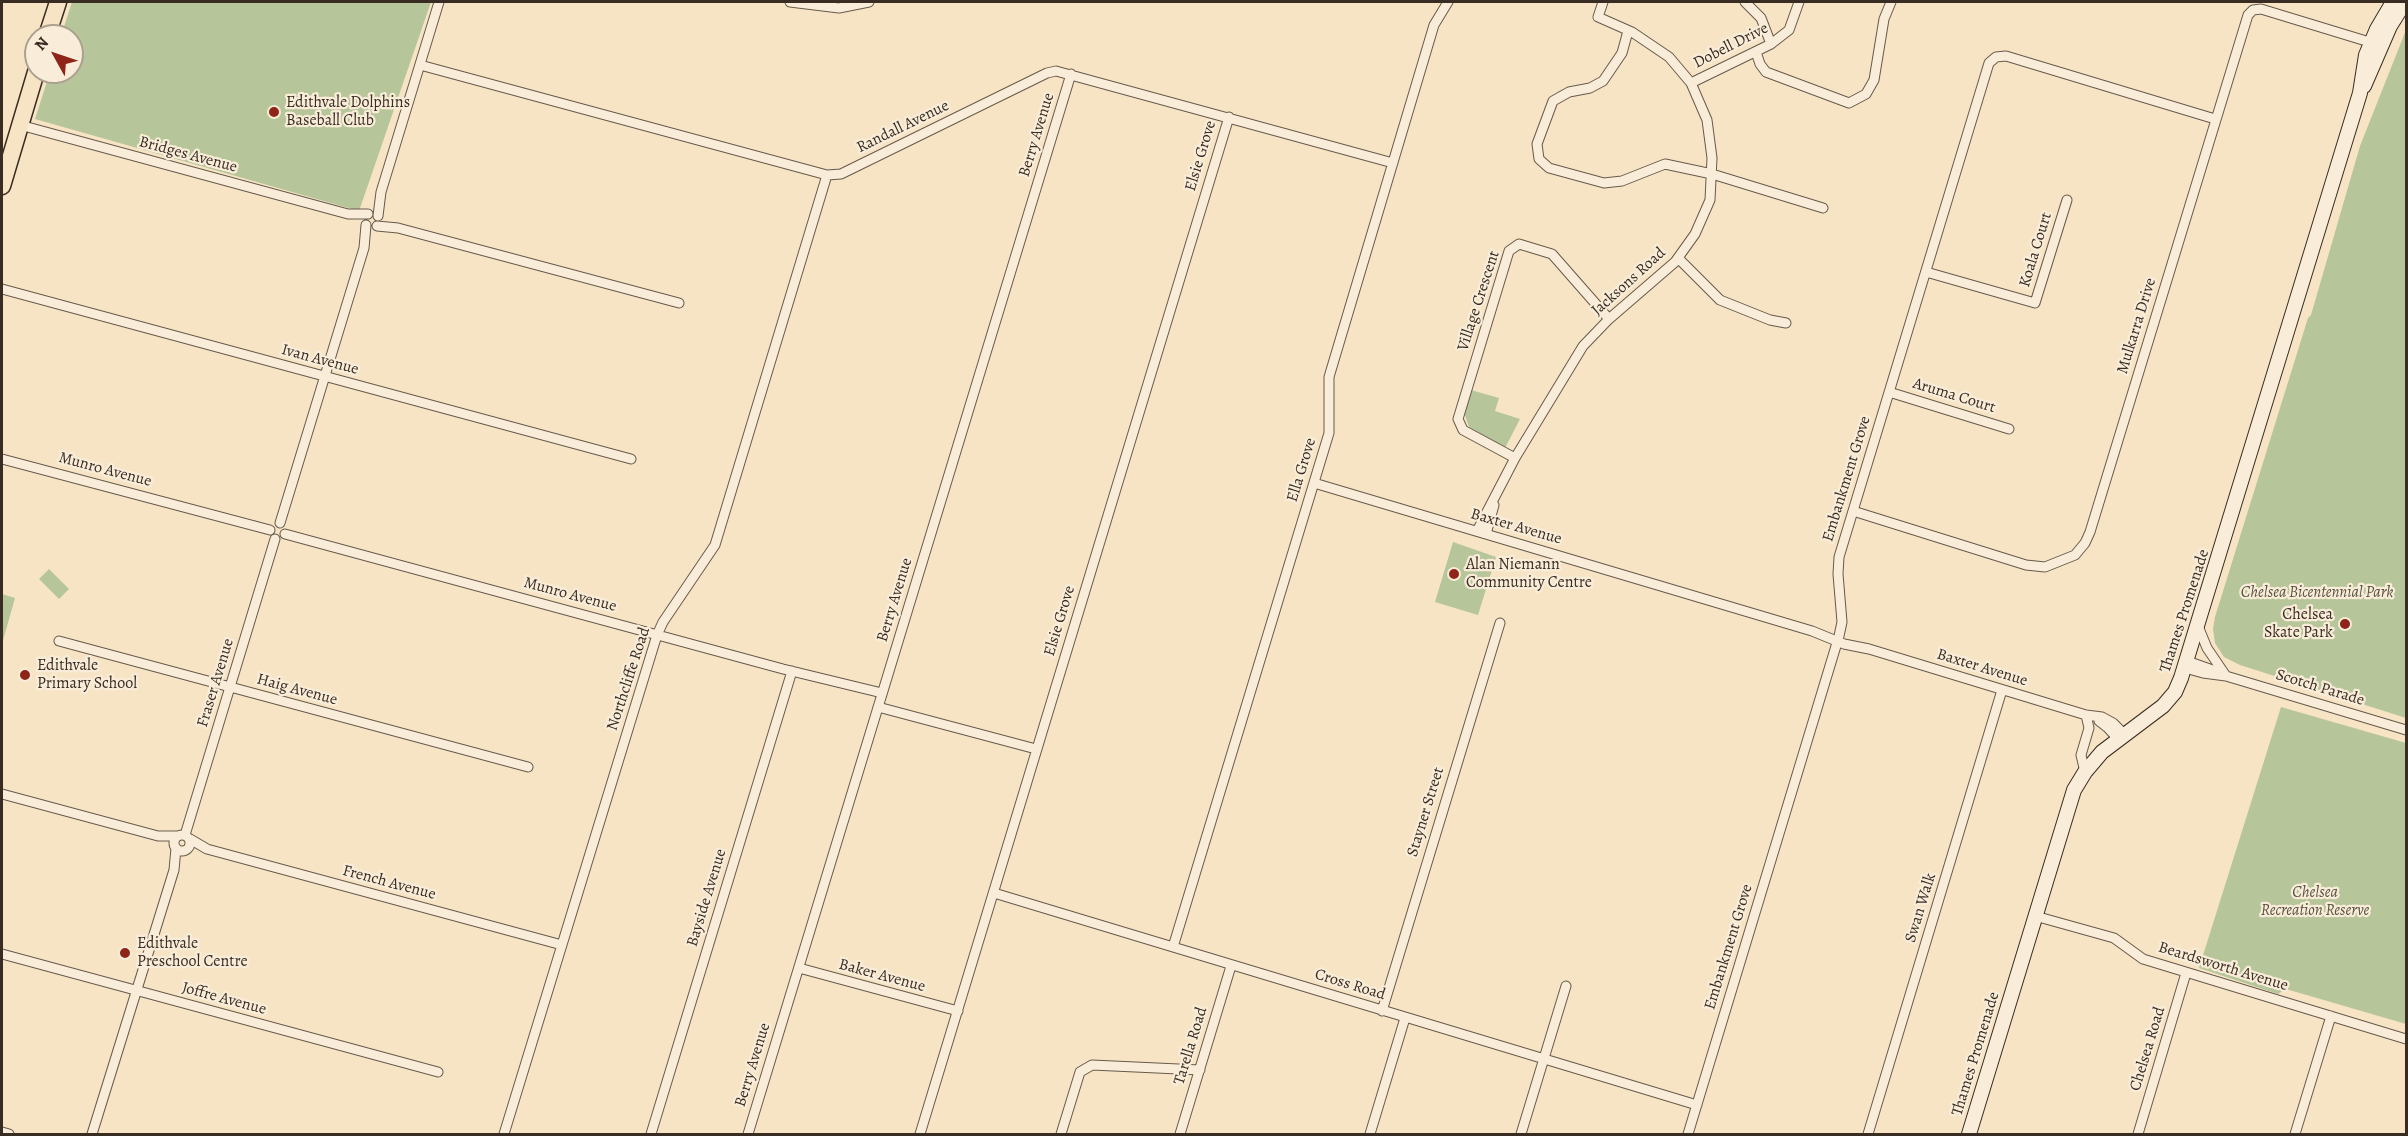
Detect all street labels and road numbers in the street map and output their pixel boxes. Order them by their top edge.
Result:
street label: Dobell Drive [1690,19,1772,73]
street label: Berry Avenue [1015,91,1059,179]
street label: Randall Avenue [854,96,952,158]
street label: Elsie Grove [1181,118,1221,194]
street label: Bridges Avenue [137,133,239,177]
street label: Koala Court [2016,210,2056,290]
street label: Jacksons Road [1588,244,1670,320]
street label: Village Crescent [1454,248,1504,354]
street label: Mulkarra Drive [2113,276,2161,376]
street label: Ivan Avenue [279,340,361,380]
street label: Aruma Court [1910,374,1998,418]
street label: Embankment Grove [1819,414,1875,544]
street label: Ella Grove [1283,436,1321,504]
street label: Munro Avenue [56,448,154,492]
street label: Baxter Avenue [1468,505,1564,549]
street label: Thames Promenade [2156,547,2214,675]
street label: Berry Avenue [873,556,917,644]
street label: Munro Avenue [521,573,619,617]
street label: Elsie Grove [1040,583,1080,659]
street label: Northcliffe Road [603,625,655,733]
street label: Fraser Avenue [193,636,239,730]
street label: Baxter Avenue [1934,645,2030,691]
street label: Scotch Parade [2273,665,2367,711]
street label: Haig Avenue [255,670,339,710]
street label: Stayner Street [1403,765,1449,859]
street label: Bayside Avenue [683,847,731,949]
street label: French Avenue [340,861,438,905]
street label: Swan Walk [1901,871,1941,945]
street label: Embankment Grove [1701,882,1757,1012]
street label: Beardsworth Avenue [2156,938,2290,996]
street label: Baker Avenue [837,955,927,997]
street label: Cross Road [1312,965,1388,1005]
street label: Joffre Avenue [180,979,268,1019]
street label: Thames Promenade [1948,990,2004,1118]
street label: Tarella Road [1170,1005,1212,1087]
street label: Chelsea Road [2126,1005,2170,1093]
street label: Berry Avenue [731,1021,775,1109]

